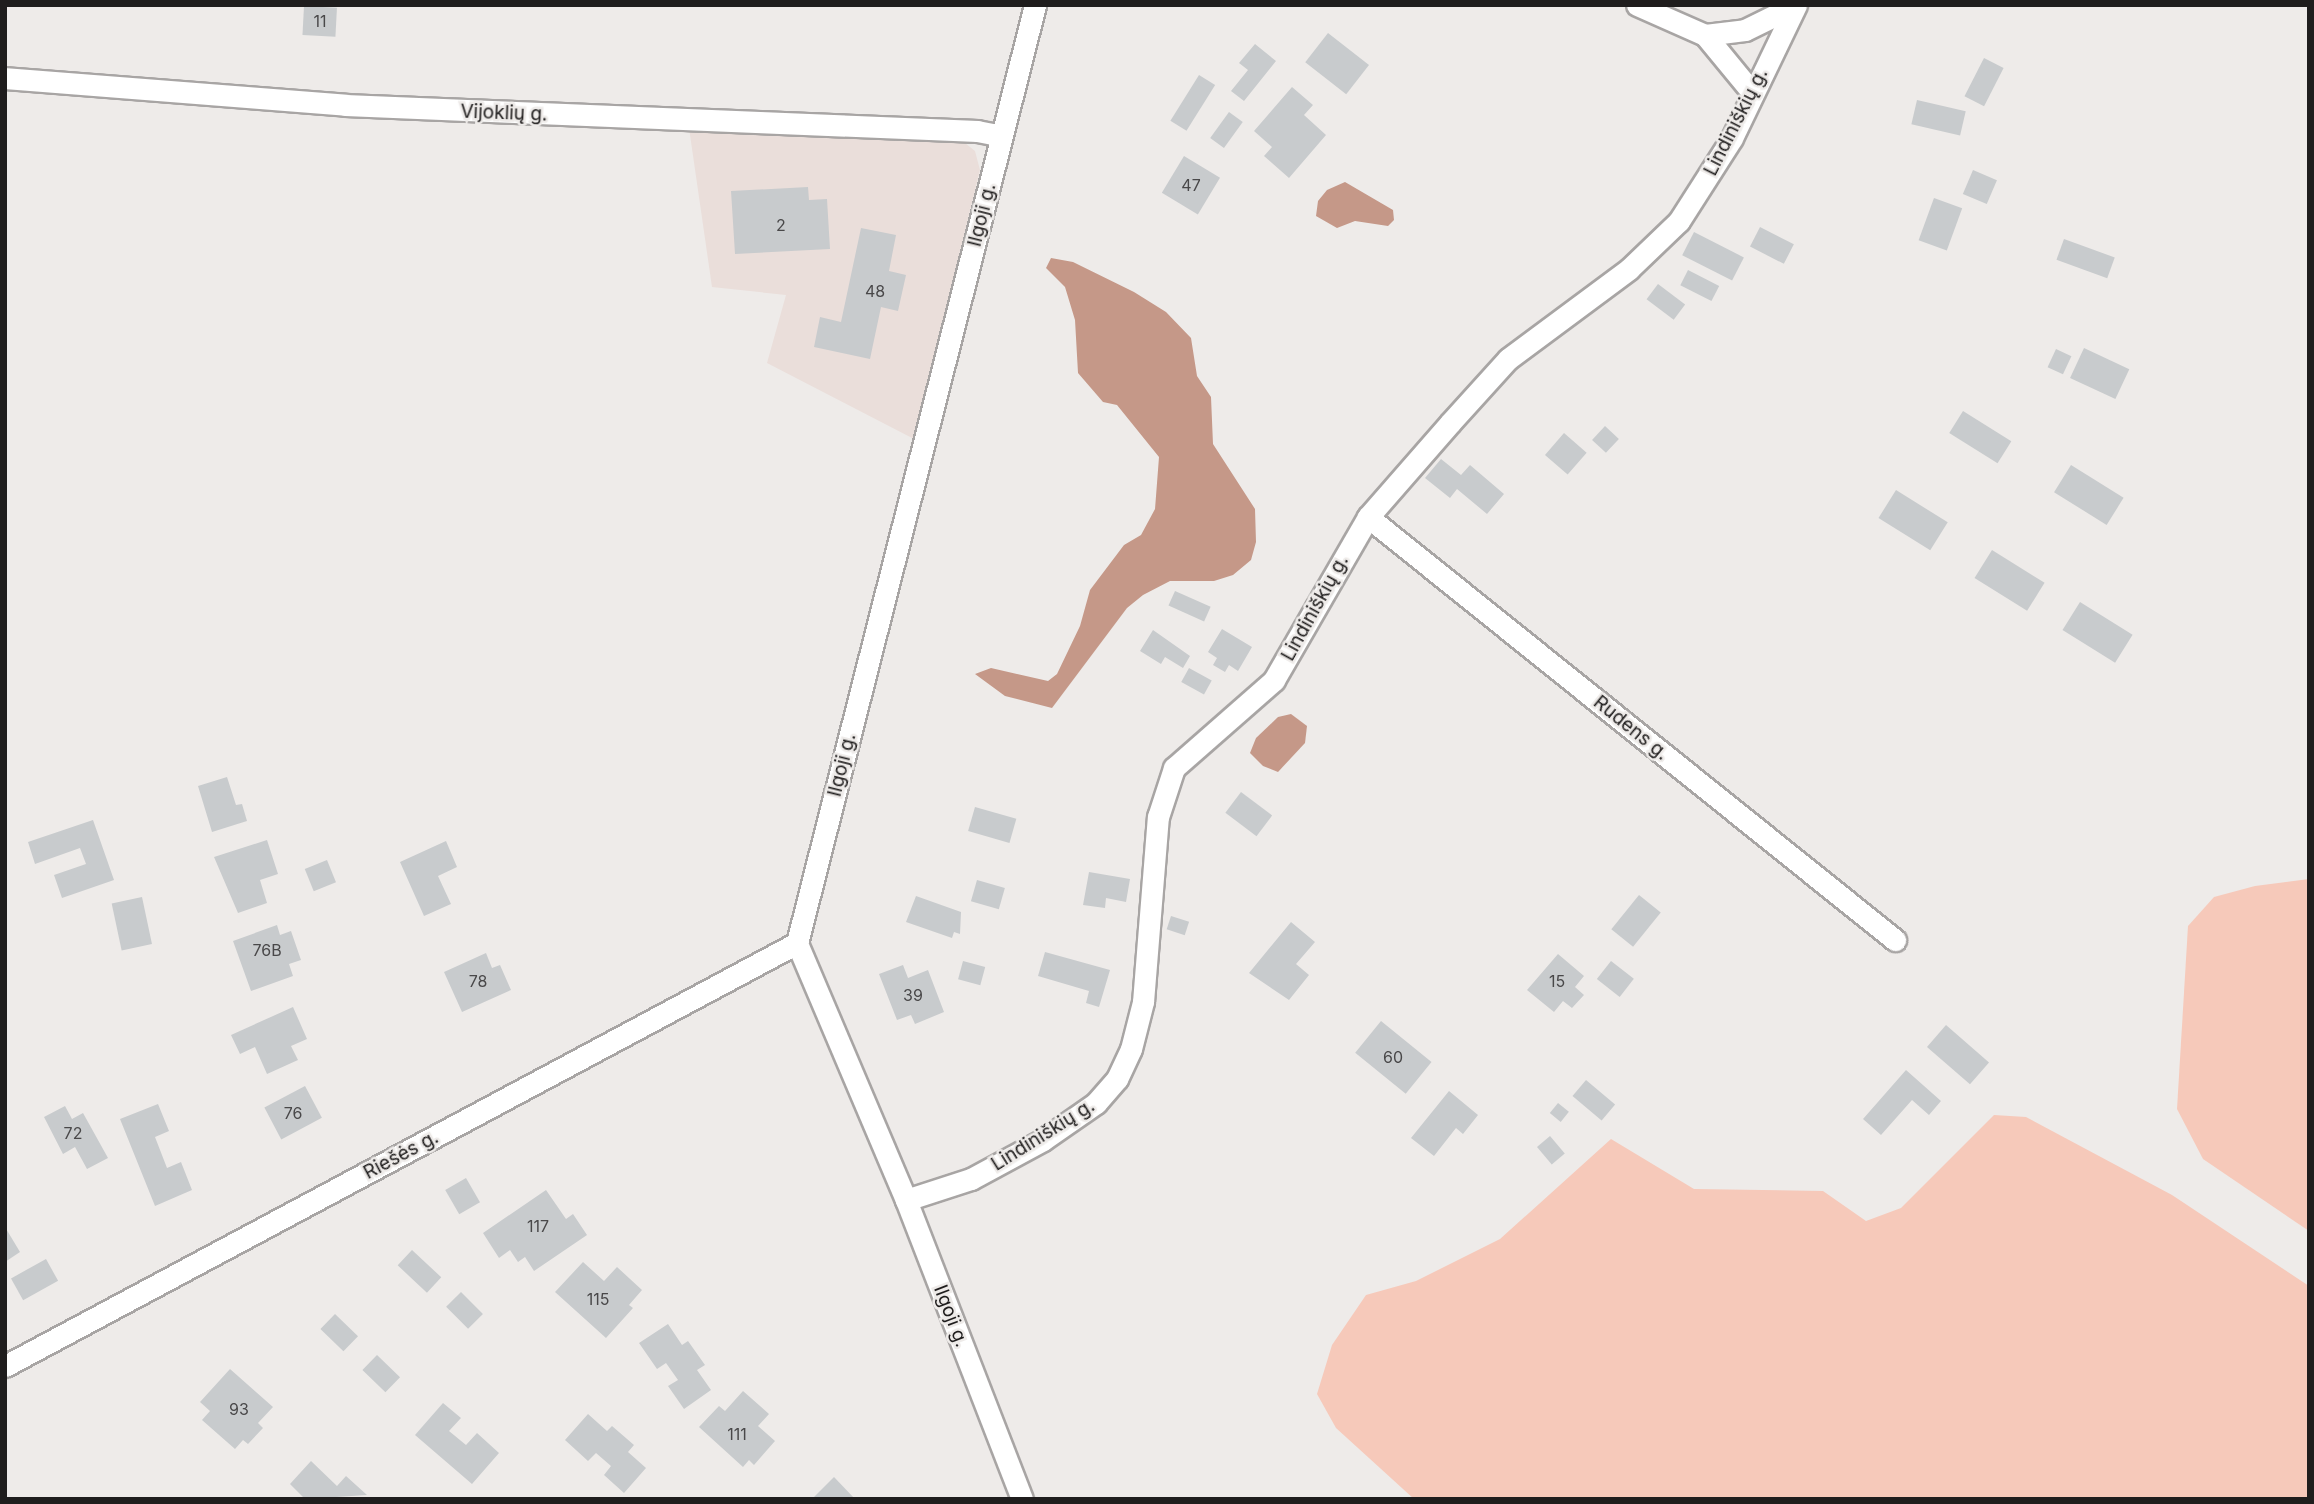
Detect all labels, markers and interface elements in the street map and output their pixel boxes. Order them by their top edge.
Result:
house number: 11 [313,11,327,31]
street label: Lindiniškių g. [1699,65,1773,179]
street label: Vijoklių g. [460,100,548,126]
house number: 47 [1181,175,1201,195]
street label: Ilgoji g. [963,181,1001,249]
house number: 2 [776,215,786,235]
house number: 48 [865,281,885,301]
street label: Lindiniškių g. [1277,551,1353,665]
street label: Rudens g. [1589,691,1673,765]
street label: Ilgoji g. [823,731,861,799]
house number: 76B [252,940,282,960]
house number: 78 [469,971,487,991]
house number: 15 [1549,971,1565,991]
house number: 39 [903,985,923,1005]
house number: 60 [1383,1047,1403,1067]
street label: Lindiniškių g. [987,1094,1099,1176]
house number: 76 [284,1103,302,1123]
house number: 72 [64,1123,82,1143]
street label: Riešės g. [360,1126,442,1184]
house number: 117 [527,1216,549,1236]
street label: Ilgoji g. [929,1282,973,1350]
house number: 115 [587,1289,609,1309]
house number: 93 [229,1399,249,1419]
house number: 111 [727,1424,747,1444]

